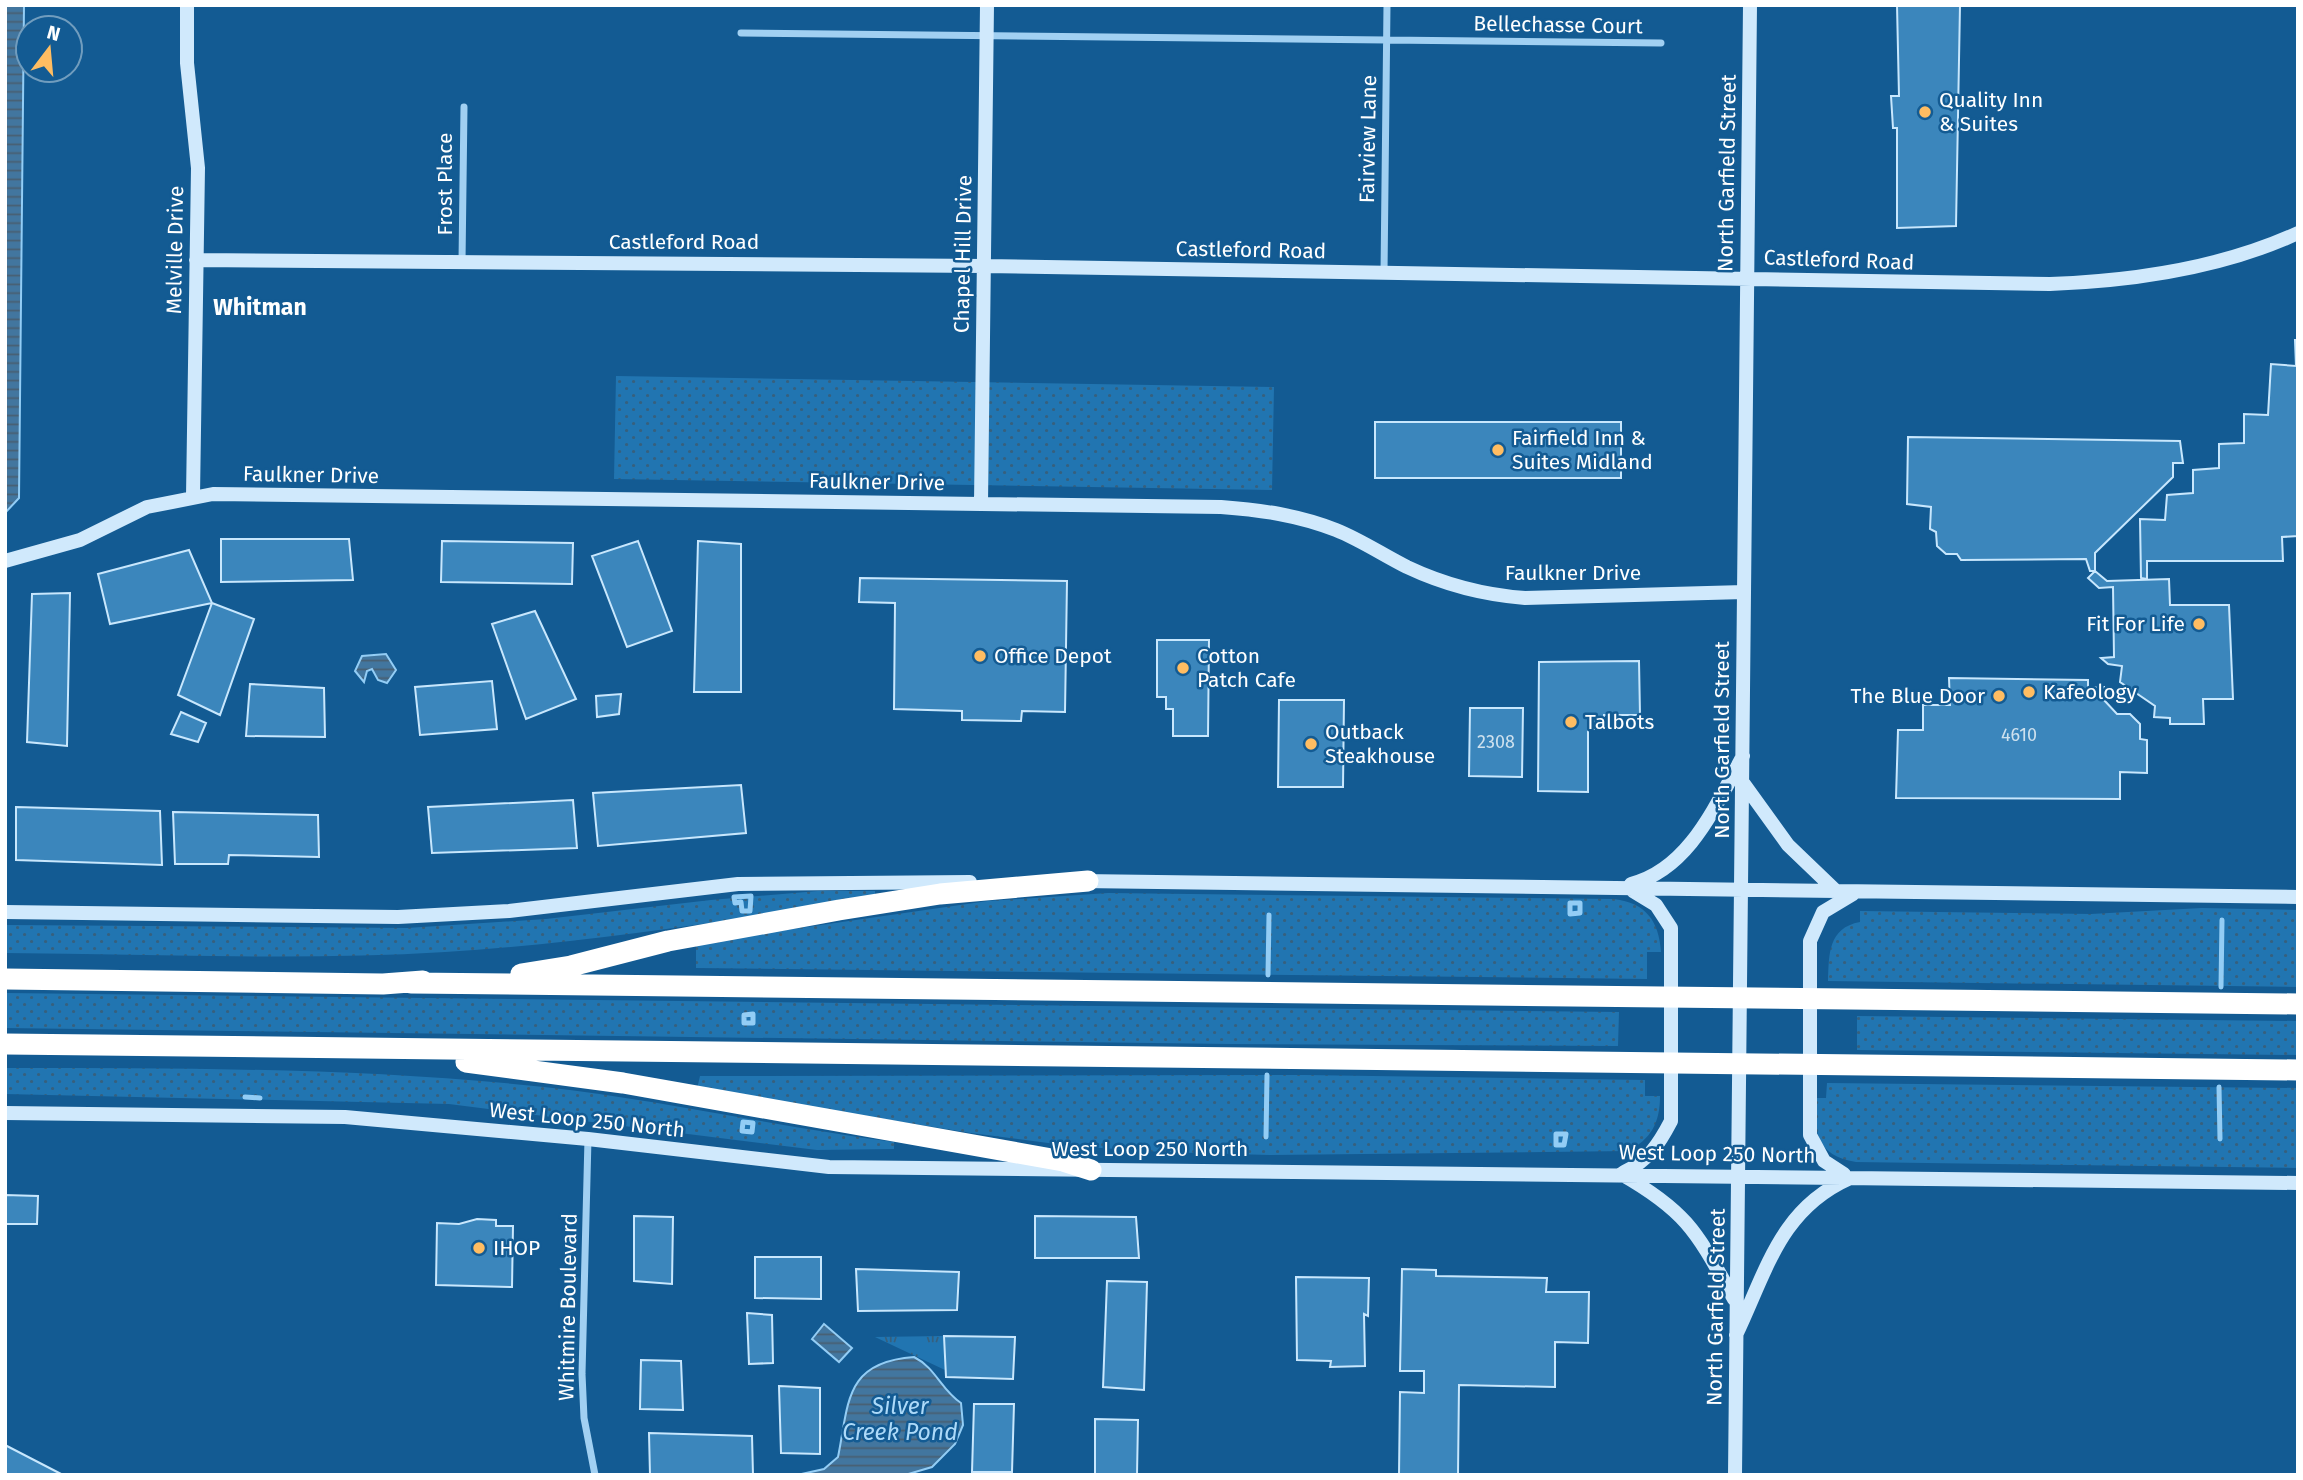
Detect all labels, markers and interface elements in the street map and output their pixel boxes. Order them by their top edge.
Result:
street label: Bellechasse Court [1473,11,1643,39]
north arrow [14,14,84,84]
text: N [44,20,63,46]
street label: North Garfield Street [1712,74,1742,272]
street label: Fairview Lane [1354,75,1382,203]
place label: Quality Inn & Suites [1939,87,2043,137]
marker: Quality Inn & Suites [1917,104,1933,120]
street label: Frost Place [432,133,458,235]
street label: Chapel Hill Drive [949,175,977,333]
street label: Melville Drive [161,186,189,314]
street label: Castleford Road [609,229,759,255]
street label: Castleford Road [1176,236,1326,264]
street label: Castleford Road [1763,244,1915,276]
district label: Whitman [213,293,307,321]
place label: Fairfield Inn & Suites Midland [1512,425,1653,475]
marker: Fairfield Inn & Suites Midland [1490,442,1506,458]
street label: Faulkner Drive [243,461,379,489]
street label: Faulkner Drive [809,468,945,496]
street label: Faulkner Drive [1505,560,1641,586]
place label: Fit For Life [2086,611,2185,637]
marker: Fit For Life [2191,616,2207,632]
street label: North Garfield Street [1709,641,1735,839]
place label: Office Depot [994,643,1112,669]
place label: Cotton Patch Cafe [1197,643,1296,693]
marker: Office Depot [972,648,988,664]
marker: Cotton Patch Cafe [1175,660,1191,676]
place label: Kafeology [2043,679,2137,705]
place label: The Blue Door [1851,683,1985,709]
marker: Kafeology [2021,684,2037,700]
marker: The Blue Door [1991,688,2007,704]
place label: Talbots [1585,709,1654,735]
marker: Talbots [1563,714,1579,730]
place label: Outback Steakhouse [1325,719,1435,769]
house number: 4610 [2001,724,2037,746]
house number: 2308 [1477,731,1515,753]
marker: Outback Steakhouse [1303,736,1319,752]
street label: West Loop 250 North [488,1097,686,1143]
street label: West Loop 250 North [1052,1136,1248,1162]
street label: West Loop 250 North [1618,1139,1816,1169]
street label: North Garfield Street [1701,1208,1731,1406]
street label: Whitmire Boulevard [553,1213,583,1401]
place label: IHOP [493,1235,540,1261]
marker: IHOP [471,1240,487,1256]
water label: Silver Creek Pond [842,1392,958,1446]

